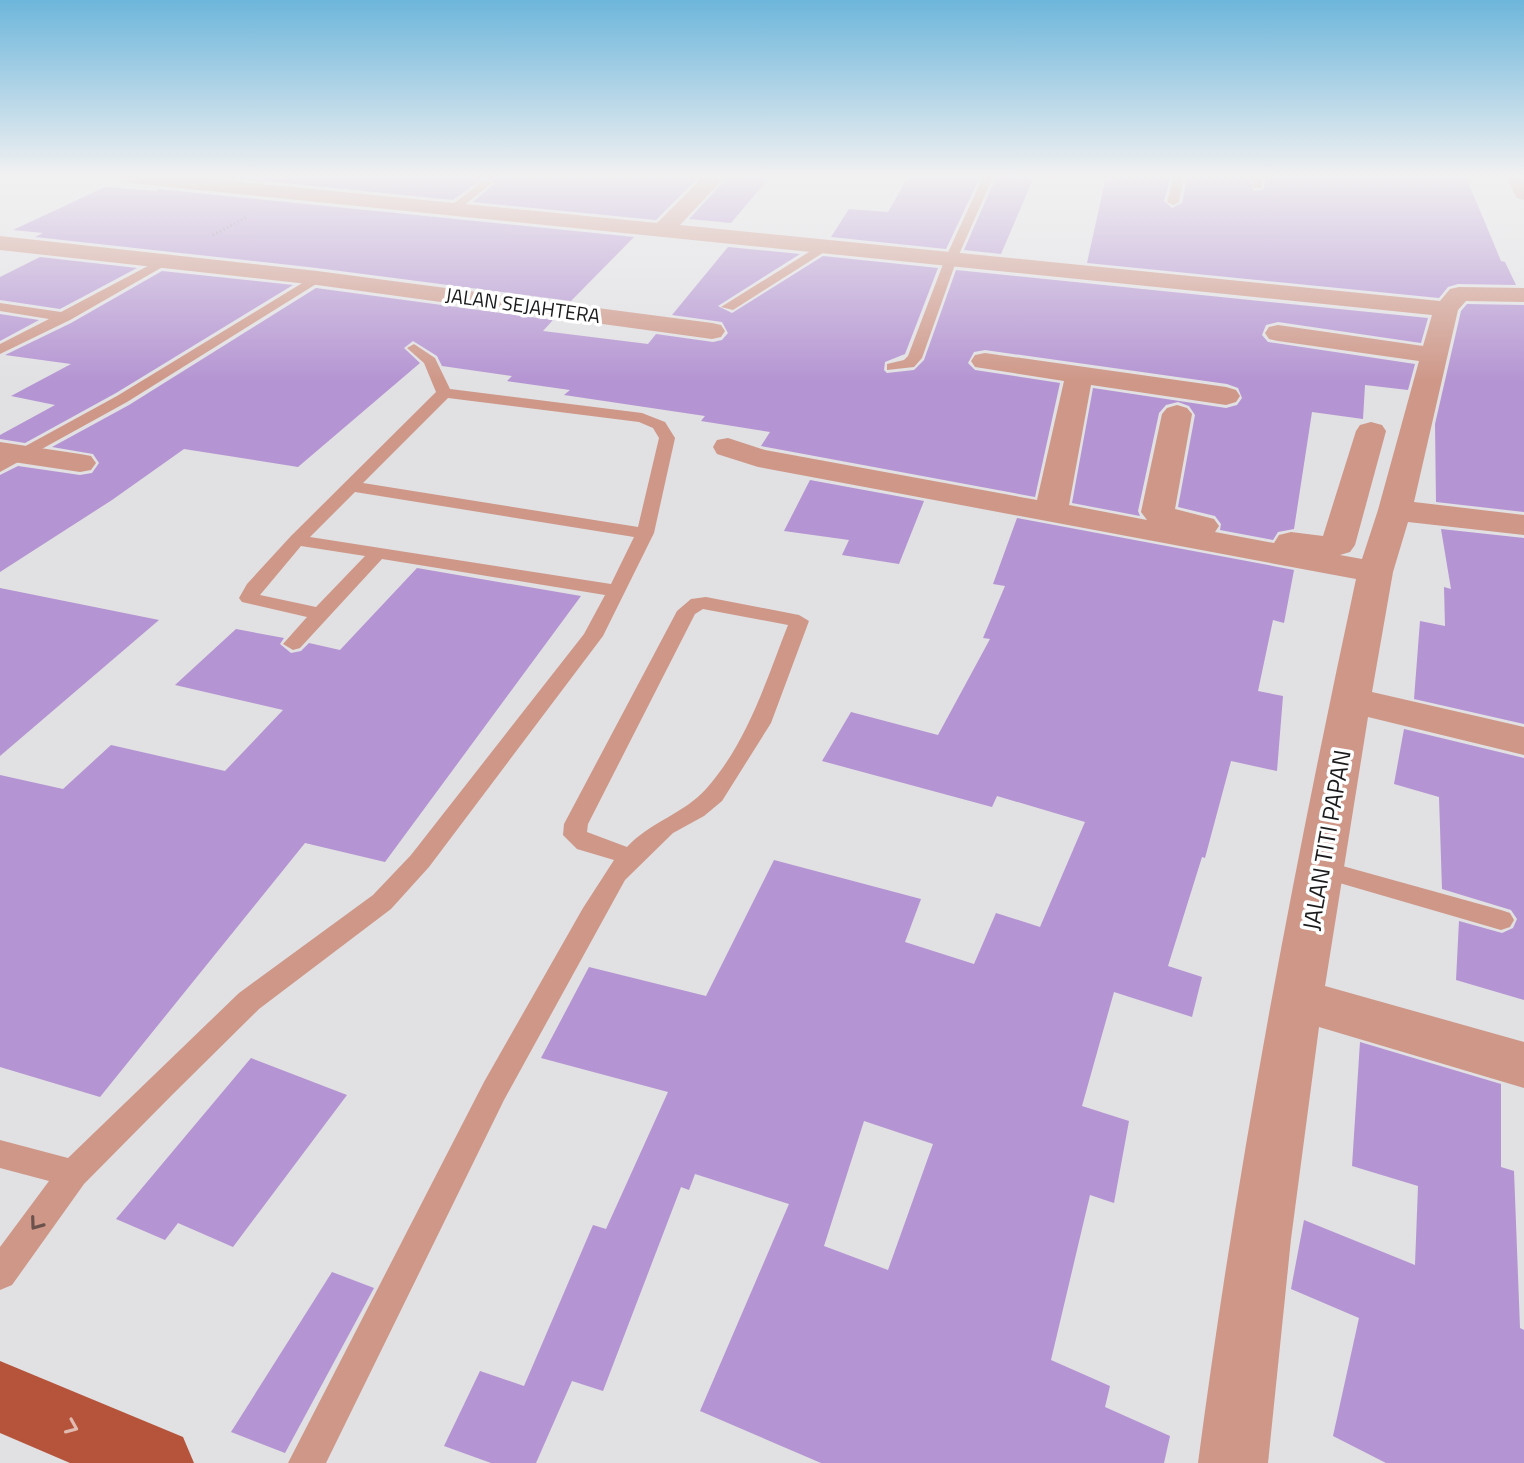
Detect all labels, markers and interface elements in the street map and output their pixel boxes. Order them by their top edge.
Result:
street label: JALAN SEJAHTERA [444,279,602,331]
street label: JALAN TITI PAPAN [1292,747,1360,933]
one-way arrow [32,1215,46,1229]
one-way arrow [64,1417,78,1434]

